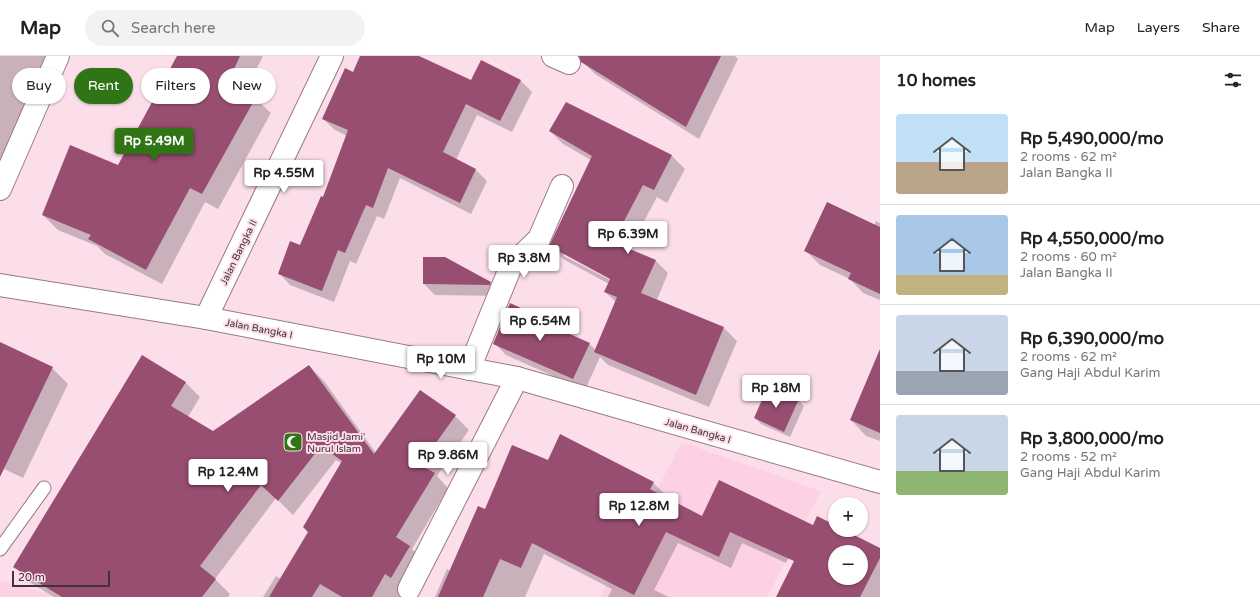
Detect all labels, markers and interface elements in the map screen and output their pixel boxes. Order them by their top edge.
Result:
search box [85,10,365,46]
text: Map [20,17,61,39]
icon: search [99,17,121,39]
text: Search here [131,19,215,37]
text: Map [1085,19,1115,36]
text: Layers [1137,19,1180,36]
text: Share [1202,19,1240,36]
chip: Buy [12,68,66,104]
chip: Rent [74,68,133,104]
chip: Filters [141,68,210,104]
chip: New [218,68,276,104]
icon: filters [1222,69,1244,91]
text: 10 homes [896,70,976,91]
pin: Rp 5.49M [113,128,195,162]
text: Rp 5,490,000/mo [1020,128,1164,149]
icon: home [928,130,976,178]
text: Rp 5.49M [124,133,184,149]
text: 2 rooms · 62 m² [1020,149,1117,165]
pin: Rp 4.55M [243,160,325,194]
text: Rp 4.55M [253,165,315,181]
text: Jalan Bangka II [1020,165,1113,181]
street label: Jalan Bangka II [218,218,260,287]
pin: Rp 6.39M [587,221,669,255]
text: Rp 6.39M [597,226,659,242]
text: Rp 4,550,000/mo [1020,228,1164,249]
icon: home [928,231,976,279]
pin: Rp 3.8M [487,245,561,279]
text: 2 rooms · 60 m² [1020,249,1117,265]
text: Rp 3.8M [497,250,551,266]
text: Jalan Bangka II [1020,265,1113,281]
pin: Rp 6.54M [499,308,581,342]
text: Rp 6.54M [509,313,571,329]
street label: Jalan Bangka I [224,317,294,341]
text: Rp 6,390,000/mo [1020,328,1164,349]
icon: home [928,331,976,379]
pin: Rp 10M [408,346,474,380]
text: 2 rooms · 62 m² [1020,349,1117,365]
text: Rp 10M [416,351,466,367]
text: Gang Haji Abdul Karim [1020,365,1160,381]
pin: Rp 18M [743,375,809,409]
text: Rp 18M [751,380,801,396]
street label: Jalan Bangka I [663,416,732,446]
text: Rp 3,800,000/mo [1020,428,1164,449]
mosque icon: Masjid Jami' Nurul Islam [282,431,304,453]
place label: Masjid Jami' Nurul Islam [307,431,365,455]
icon: home [928,431,976,479]
pin: Rp 9.86M [407,442,489,476]
text: Rp 9.86M [417,447,479,463]
text: 2 rooms · 52 m² [1020,449,1117,465]
pin: Rp 12.4M [187,459,269,493]
text: Rp 12.4M [197,464,259,480]
text: Gang Haji Abdul Karim [1020,465,1160,481]
pin: Rp 12.8M [598,493,680,527]
map controls [828,497,868,585]
button: + [828,497,868,537]
text: Rp 12.8M [608,498,670,514]
button: − [828,545,868,585]
scale bar [12,569,110,588]
text: 20 m [18,571,45,584]

